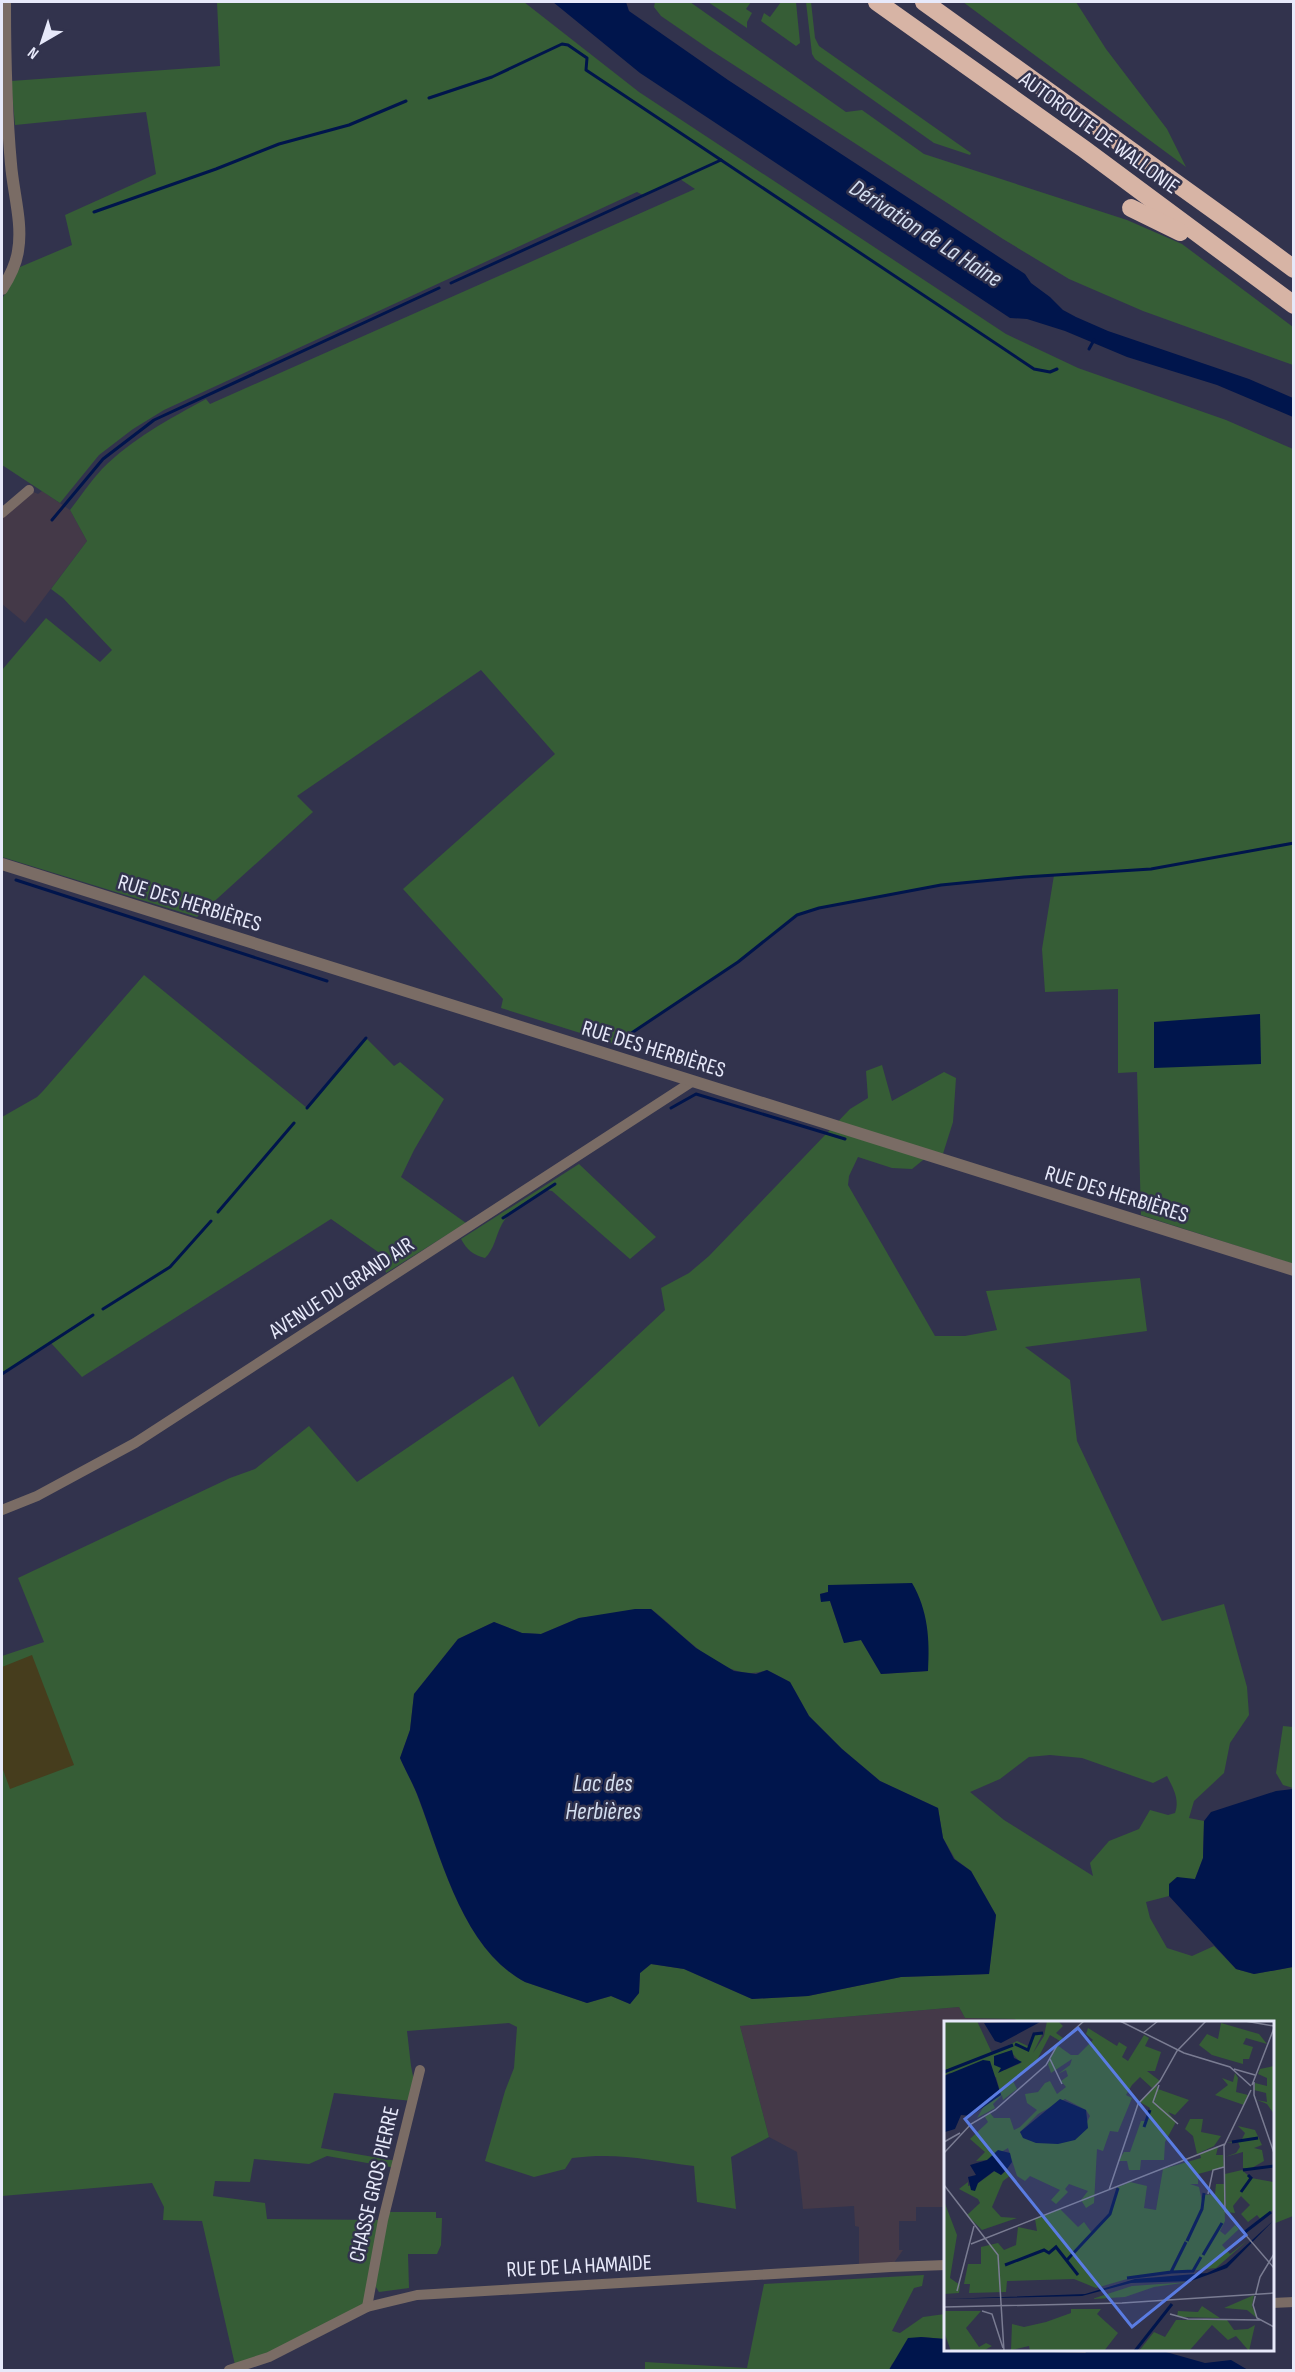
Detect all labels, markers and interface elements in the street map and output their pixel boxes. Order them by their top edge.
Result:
north arrow [12,12,72,72]
text: N [24,42,43,63]
street label: AUTOROUTE DE WALLONIE [1013,66,1184,200]
water label: Dérivation de La Haine [844,173,1007,294]
street label: RUE DES HERBIÈRES [115,869,265,938]
street label: RUE DES HERBIÈRES [579,1015,729,1084]
street label: RUE DES HERBIÈRES [1042,1160,1192,1229]
street label: AVENUE DU GRAND AIR [263,1231,419,1346]
water label: Lac des Herbières [565,1769,641,1826]
inset map [944,2021,1274,2351]
street label: CHASSE GROS PIERRE [343,2104,406,2265]
street label: RUE DE LA HAMAIDE [506,2249,652,2284]

